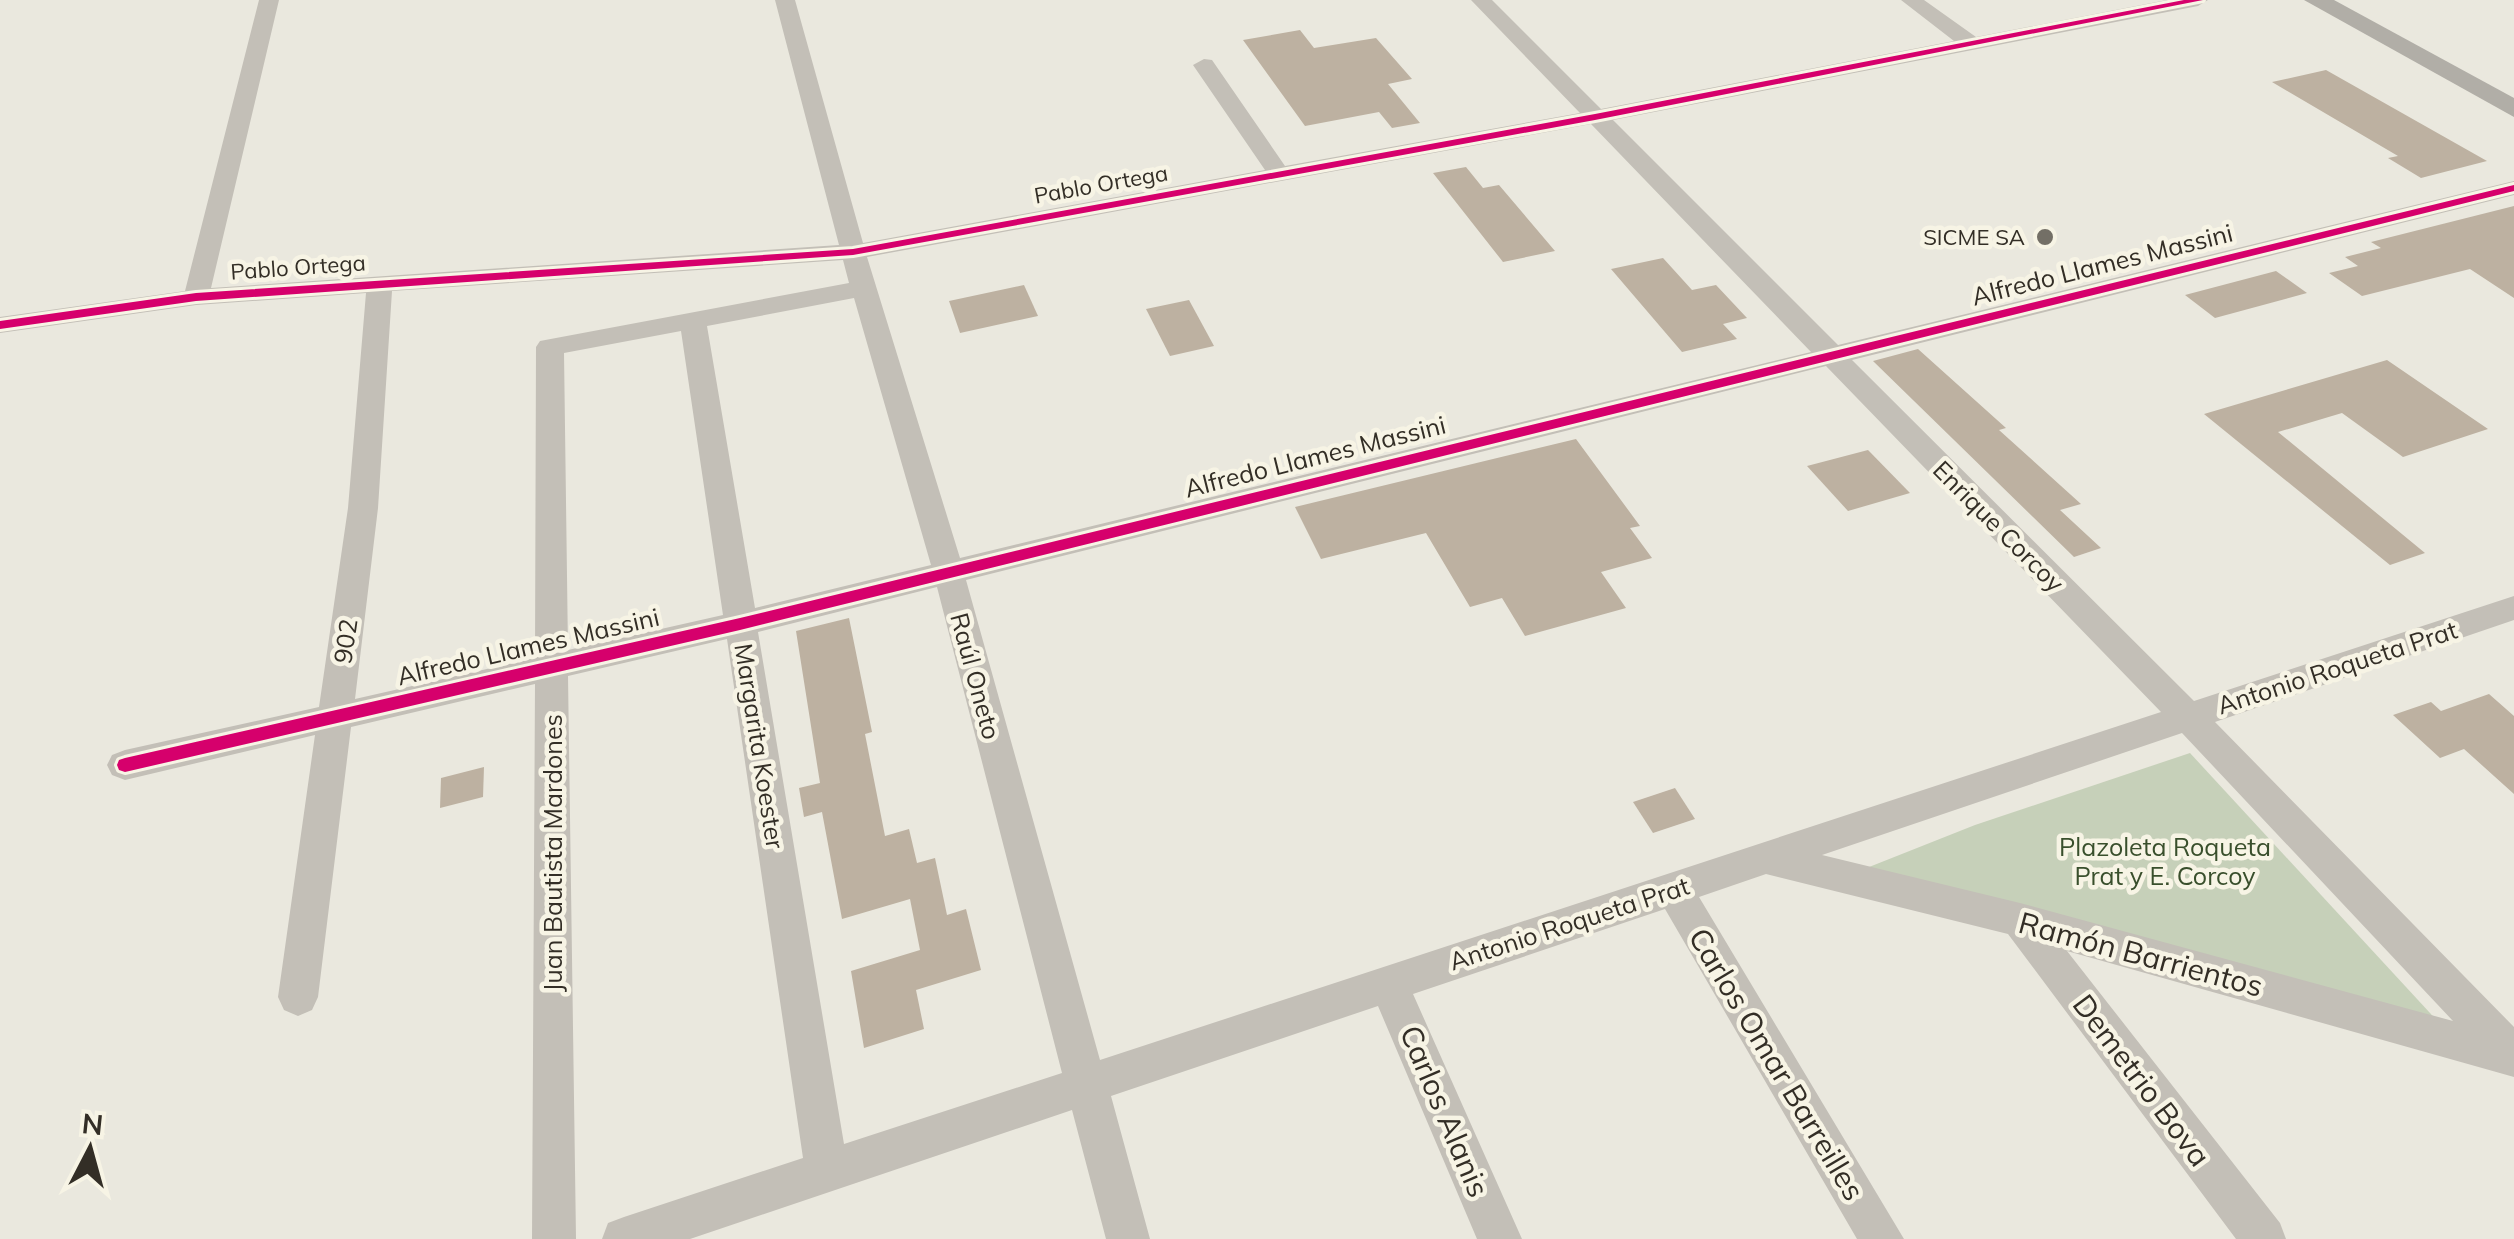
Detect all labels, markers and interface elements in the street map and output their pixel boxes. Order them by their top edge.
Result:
street label: Pablo Ortega [1032,158,1170,210]
street label: Alfredo Llames Massini [1968,217,2236,311]
place label: SICME SA [1923,223,2025,251]
marker: SICME SA [2034,226,2056,248]
street label: Pablo Ortega [230,248,366,286]
street label: Alfredo Llames Massini [1181,409,1449,503]
street label: Enrique Corcoy [1927,454,2071,598]
street label: Alfredo Llames Massini [394,601,662,691]
street label: Raúl Oneto [944,609,1008,743]
street label: Antonio Roqueta Prat [2213,613,2461,720]
street label: 902 [327,617,363,665]
street label: Margarita Koester [728,641,792,851]
street label: Juan Bautista Mardones [537,714,568,992]
park label: Plazoleta Roqueta Prat y E. Corcoy [2059,831,2271,891]
street label: Antonio Roqueta Prat [1445,869,1693,976]
street label: Ramón Barrientos [2015,903,2267,1005]
street label: Carlos Omar Barreilles [1681,921,1873,1207]
street label: Demetrio Bova [2065,986,2219,1174]
street label: Carlos Alanis [1392,1019,1498,1203]
north arrow [40,1099,140,1199]
text: N [80,1105,105,1142]

